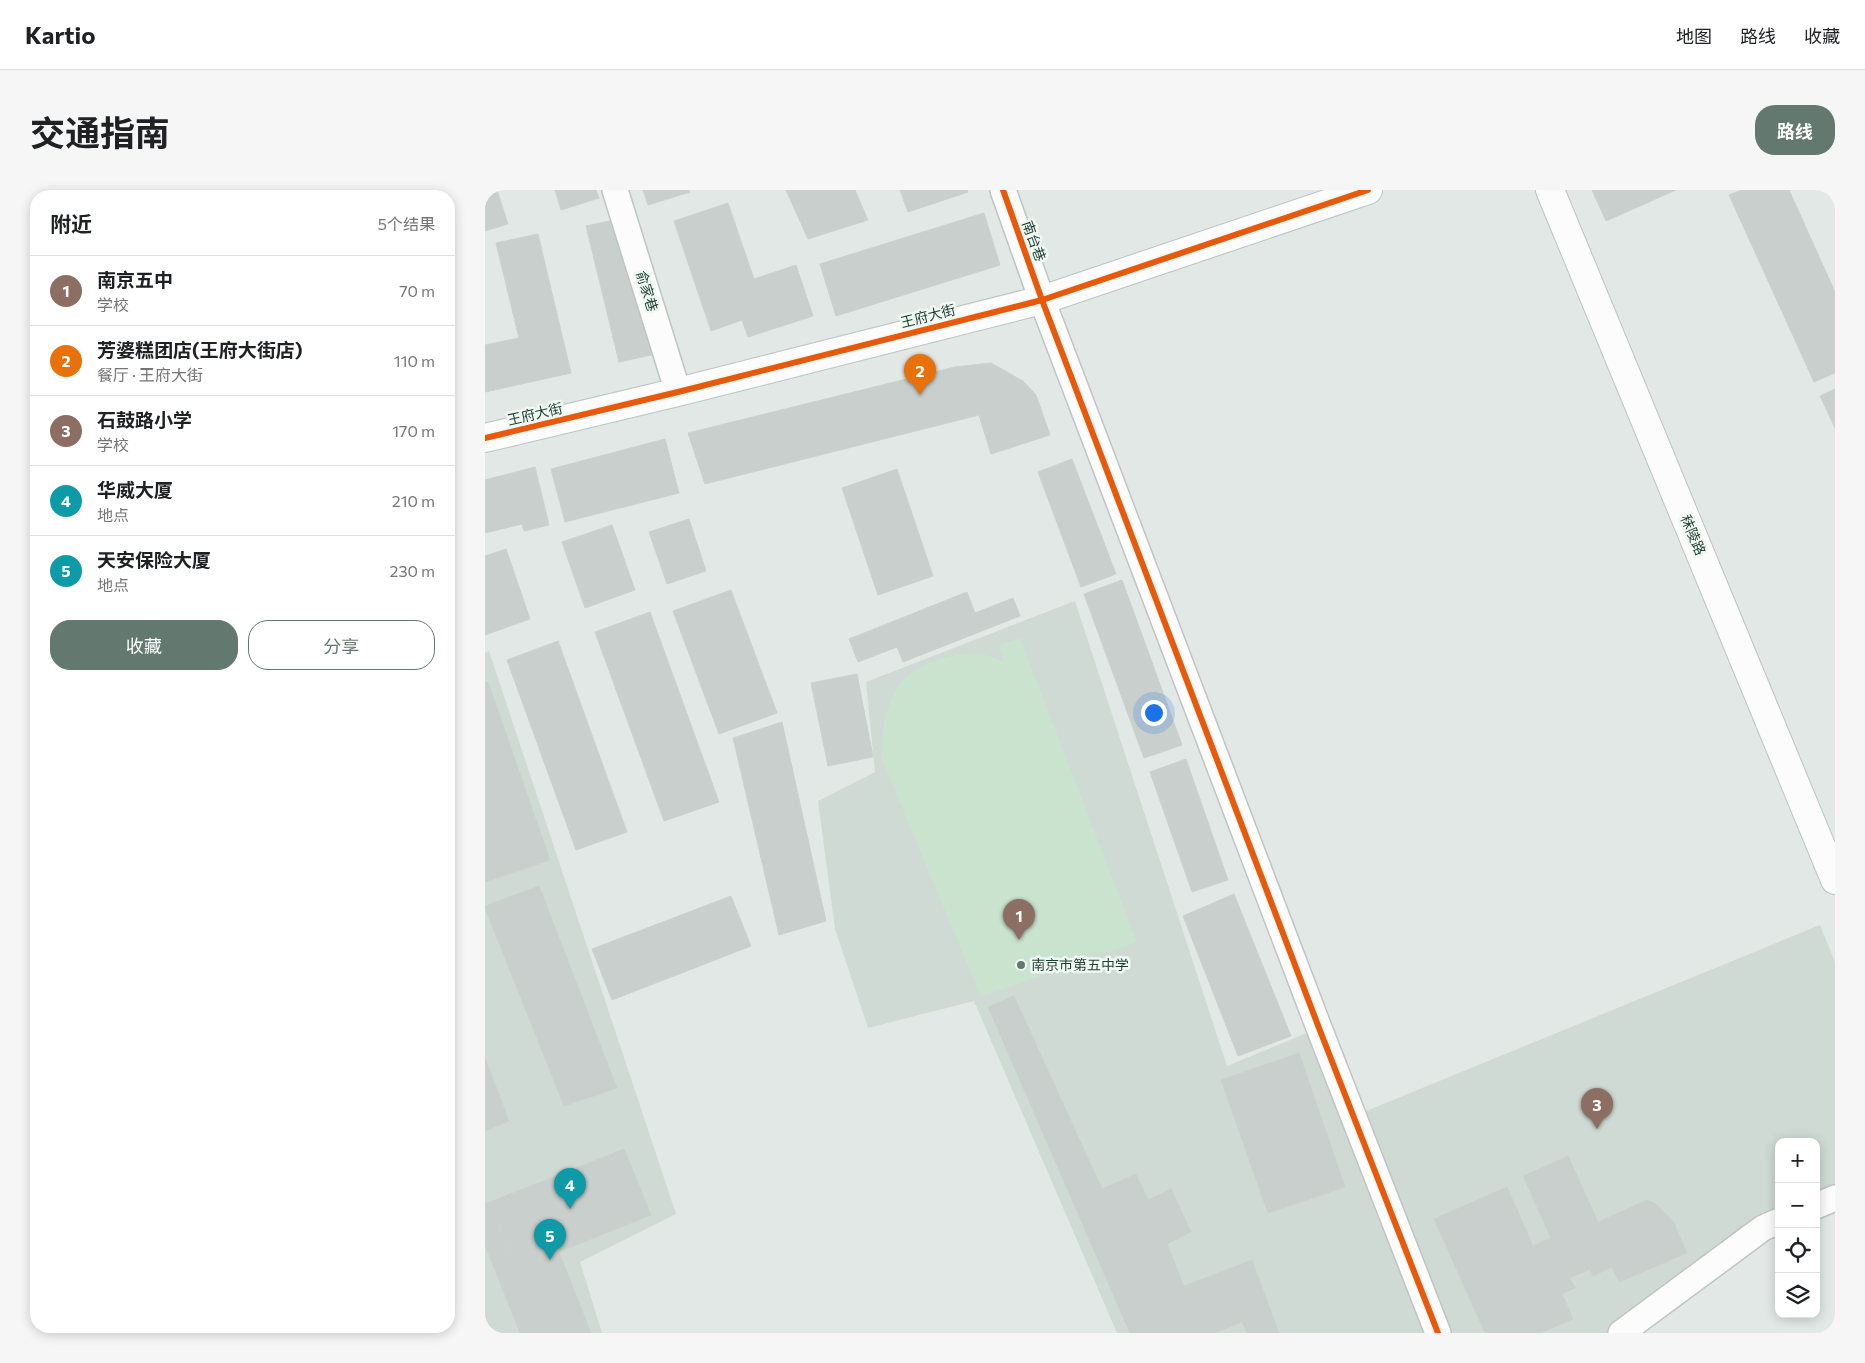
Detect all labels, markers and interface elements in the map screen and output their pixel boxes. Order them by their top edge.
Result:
text: Kartio [25,20,95,49]
text: 地图 [1676,25,1712,47]
text: 路线 [1740,25,1776,47]
text: 收藏 [1804,25,1840,47]
button: 路线 [1755,105,1835,155]
text: 交通指南 [30,110,170,153]
text: 附近 [50,211,92,236]
text: 5个结果 [378,214,435,233]
street label: 南台巷 [1019,218,1050,263]
text: 南京五中 [97,268,173,291]
street label: 俞家巷 [633,268,662,313]
text: 1 [62,281,70,300]
text: 70 m [399,281,435,300]
text: 学校 [97,295,129,314]
street label: 王府大街 [899,300,957,331]
text: 芳婆糕团店(王府大街店) [97,338,303,361]
text: 2 [61,351,71,370]
text: 110 m [394,351,435,370]
pin: 2 [904,354,936,395]
text: 餐厅 · 王府大街 [97,365,203,384]
street label: 王府大街 [506,399,564,428]
text: 石鼓路小学 [97,408,192,431]
text: 3 [61,421,71,440]
text: 170 m [392,421,435,440]
text: 学校 [97,435,129,454]
text: 华威大厦 [97,478,173,501]
text: 4 [61,491,71,510]
text: 210 m [392,491,435,510]
text: 地点 [97,505,129,524]
street label: 秣陵路 [1677,512,1709,557]
text: 天安保险大厦 [97,548,211,571]
text: 5 [61,561,71,580]
text: 230 m [390,561,435,580]
text: 地点 [97,575,129,594]
button: 收藏 [50,620,238,670]
button: 分享 [248,620,435,670]
your location [1141,700,1167,726]
pin: 1 [1003,899,1035,940]
place label: 南京市第五中学 [1031,956,1129,973]
marker: 南京市第五中学 [1015,959,1027,971]
pin: 3 [1581,1088,1613,1129]
map controls [1775,1138,1820,1318]
button: + [1775,1138,1820,1183]
pin: 4 [554,1168,586,1209]
button: − [1775,1183,1820,1228]
pin: 5 [534,1219,566,1260]
button: locate [1775,1228,1820,1273]
button: layers [1775,1273,1820,1318]

